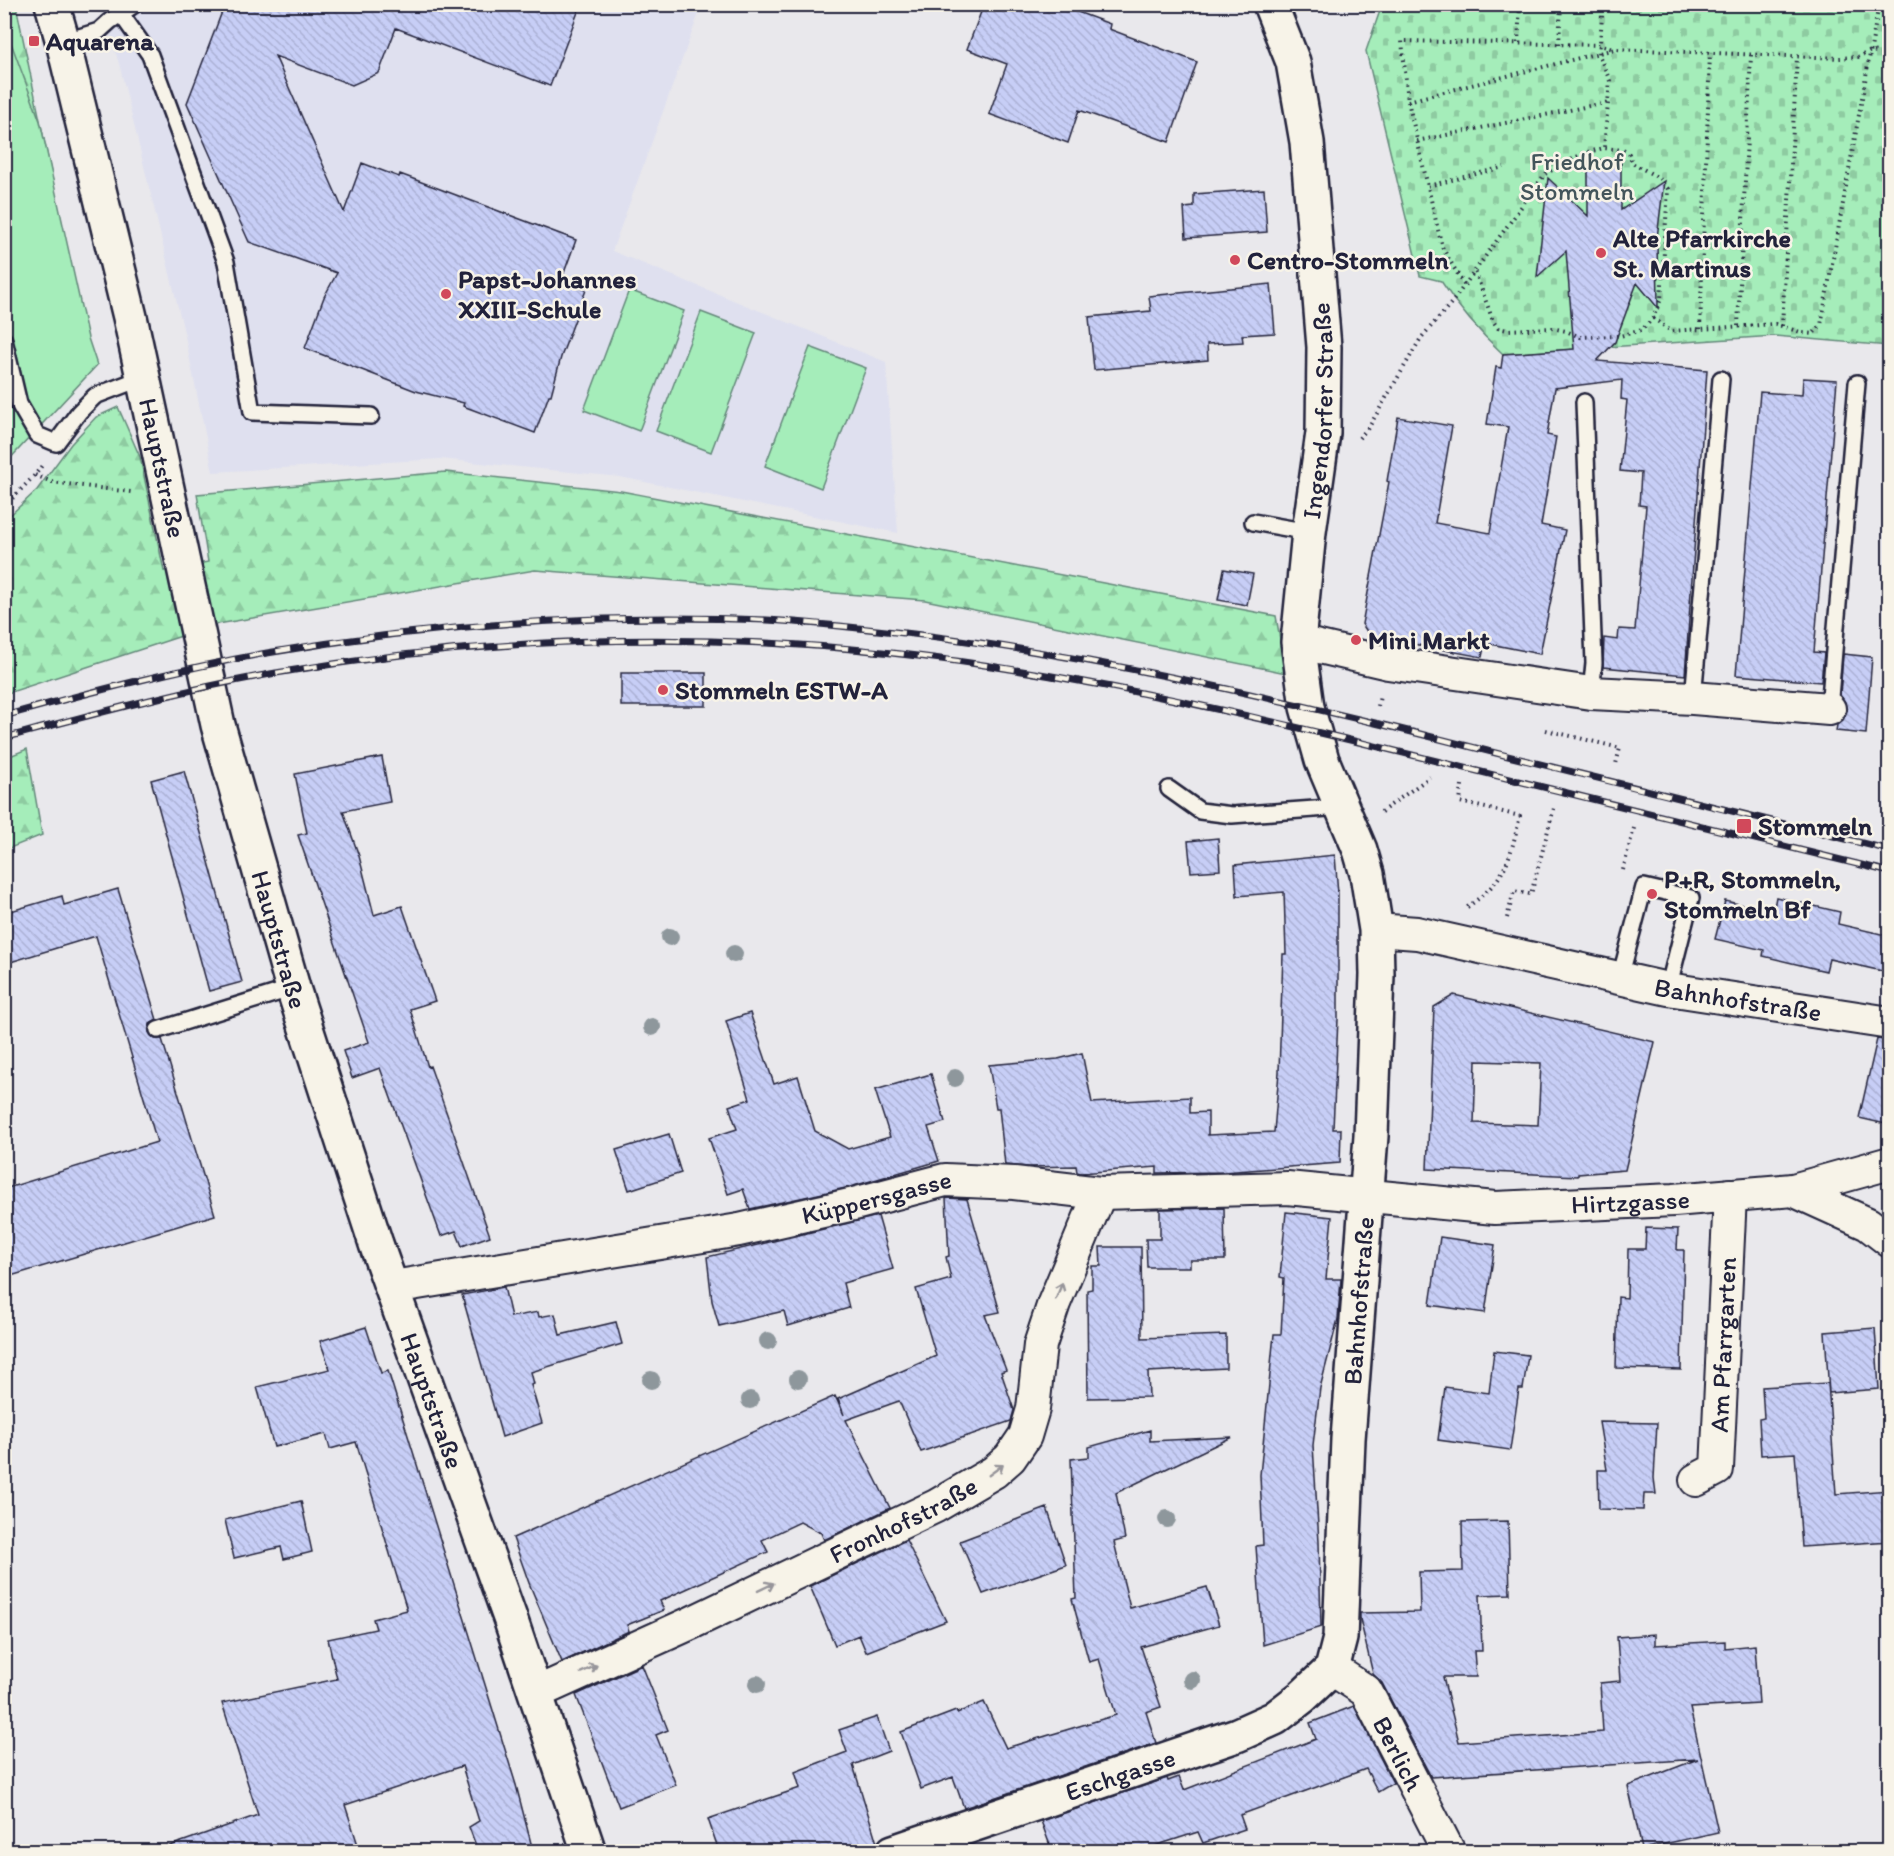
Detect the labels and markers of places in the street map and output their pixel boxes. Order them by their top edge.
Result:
place label: Aquarena [45,25,154,57]
marker: Aquarena [27,34,41,48]
place label: Alte Pfarrkirche St. Martinus [1612,222,1791,284]
place label: Centro-Stommeln [1247,244,1449,276]
marker: Alte Pfarrkirche St. Martinus [1594,246,1608,260]
marker: Centro-Stommeln [1228,253,1242,267]
place label: Papst-Johannes XXIII-Schule [458,263,636,325]
marker: Papst-Johannes XXIII-Schule [439,287,453,301]
place label: Mini Markt [1368,624,1490,656]
marker: Mini Markt [1349,633,1363,647]
place label: Stommeln ESTW-A [675,674,888,706]
marker: Stommeln ESTW-A [656,683,670,697]
place label: Stommeln [1758,810,1872,842]
marker: Stommeln [1735,817,1753,835]
place label: P+R, Stommeln, Stommeln Bf [1664,863,1841,925]
marker: P+R, Stommeln, Stommeln Bf [1645,887,1659,901]

